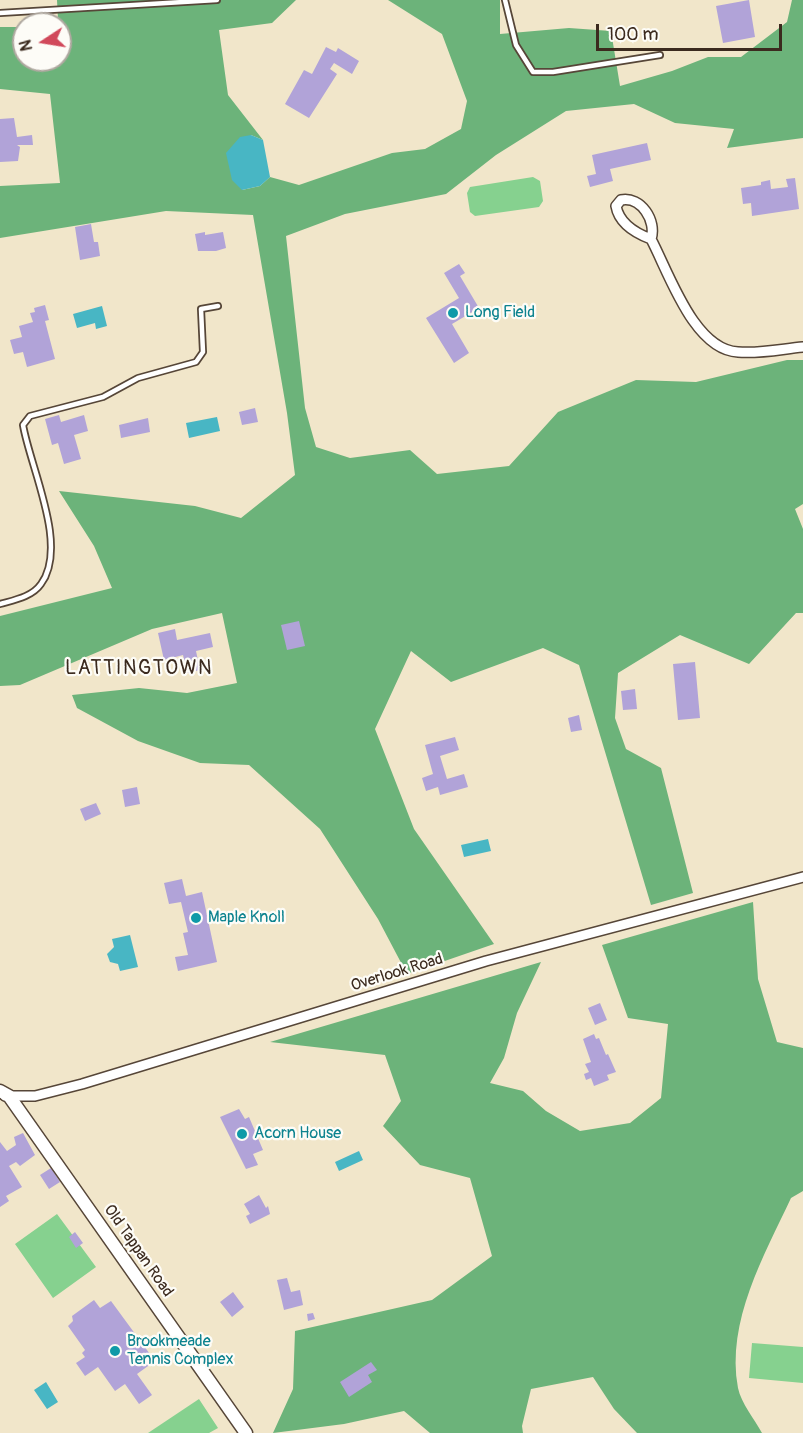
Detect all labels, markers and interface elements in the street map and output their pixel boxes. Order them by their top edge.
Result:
north arrow [12,12,72,72]
scale bar [599,12,785,50]
text: 100 m [607,23,659,46]
text: N [15,38,37,53]
place label: Long Field [465,303,535,323]
marker: Long Field [446,306,460,320]
district label: LATTINGTOWN [65,657,213,681]
place label: Maple Knoll [208,908,285,928]
marker: Maple Knoll [189,911,203,925]
street label: Overlook Road [349,950,445,996]
place label: Acorn House [254,1124,341,1144]
marker: Acorn House [235,1127,249,1141]
street label: Old Tappan Road [99,1201,177,1301]
place label: Brookmeade Tennis Complex [127,1332,234,1370]
marker: Brookmeade Tennis Complex [108,1344,122,1358]

